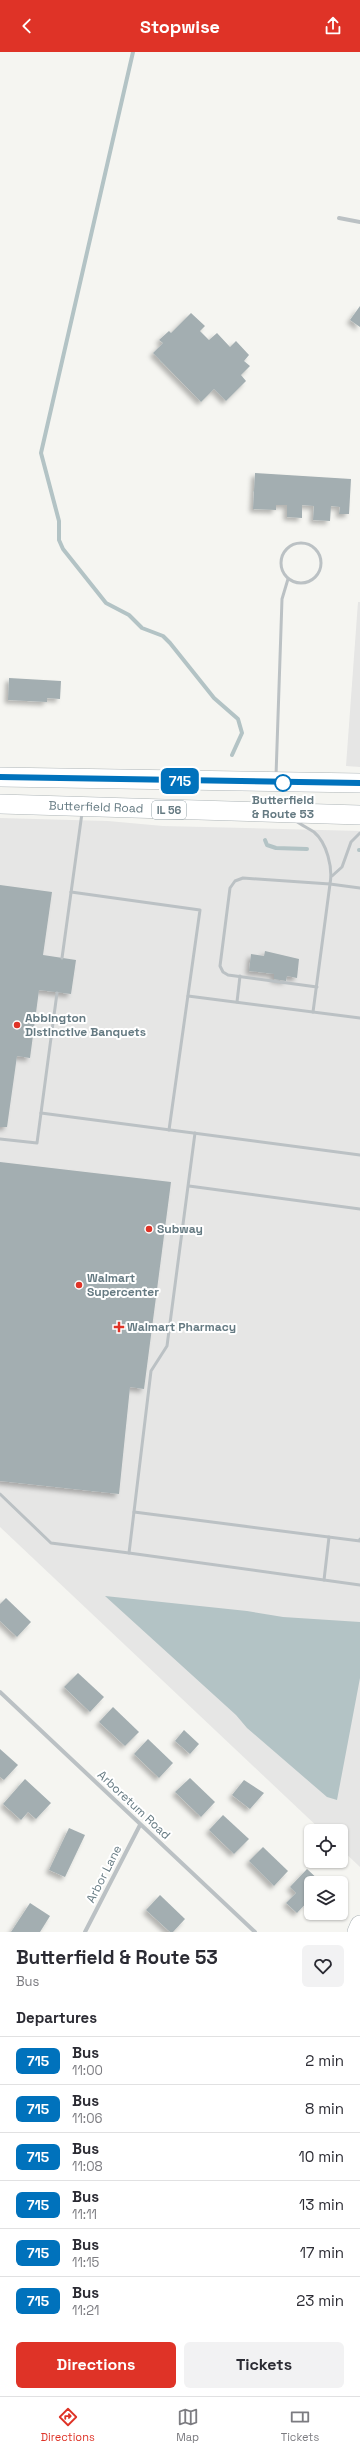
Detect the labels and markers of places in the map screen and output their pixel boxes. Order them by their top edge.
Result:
marker: Butterfield & Route 53 [274,774,292,792]
place label: Butterfield & Route 53 [252,792,314,822]
place label: Abbington Distinctive Banquets [25,1010,146,1040]
marker: Abbington Distinctive Banquets [12,1020,22,1030]
place label: Subway [157,1221,203,1237]
marker: Subway [144,1224,154,1234]
place label: Walmart Supercenter [87,1270,159,1300]
marker: Walmart Supercenter [74,1280,84,1290]
place label: Walmart Pharmacy [127,1319,236,1335]
marker: Walmart Pharmacy [114,1322,124,1332]

